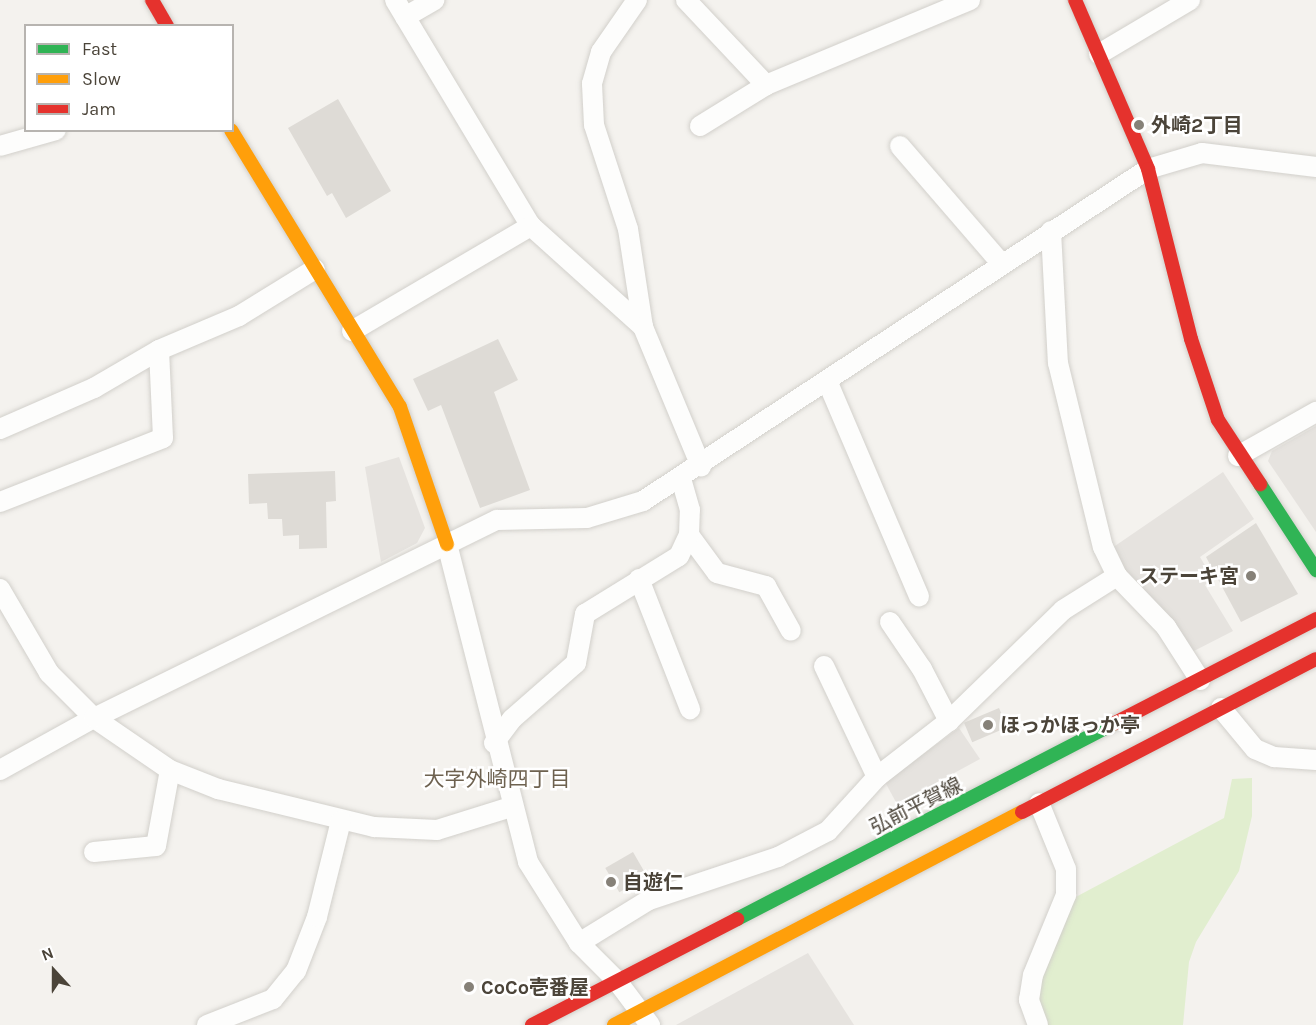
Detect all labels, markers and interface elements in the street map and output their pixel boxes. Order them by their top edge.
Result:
legend [24,24,234,132]
text: Fast [82,38,117,60]
text: Slow [82,68,121,90]
text: Jam [82,98,116,120]
place label: 外崎2丁目 [1151,113,1243,137]
marker: 外崎2丁目 [1132,118,1146,132]
place label: ステーキ宮 [1139,564,1239,588]
marker: ステーキ宮 [1244,569,1258,583]
place label: ほっかほっか亭 [1000,713,1140,737]
marker: ほっかほっか亭 [981,718,995,732]
district label: 大字外崎四丁目 [424,766,570,792]
street label: 弘前平賀線 [866,773,966,839]
place label: 自遊仁 [623,870,683,894]
marker: 自遊仁 [604,875,618,889]
north arrow [24,941,84,1001]
text: N [39,943,56,965]
place label: CoCo壱番屋 [481,975,589,999]
marker: CoCo壱番屋 [462,980,476,994]

